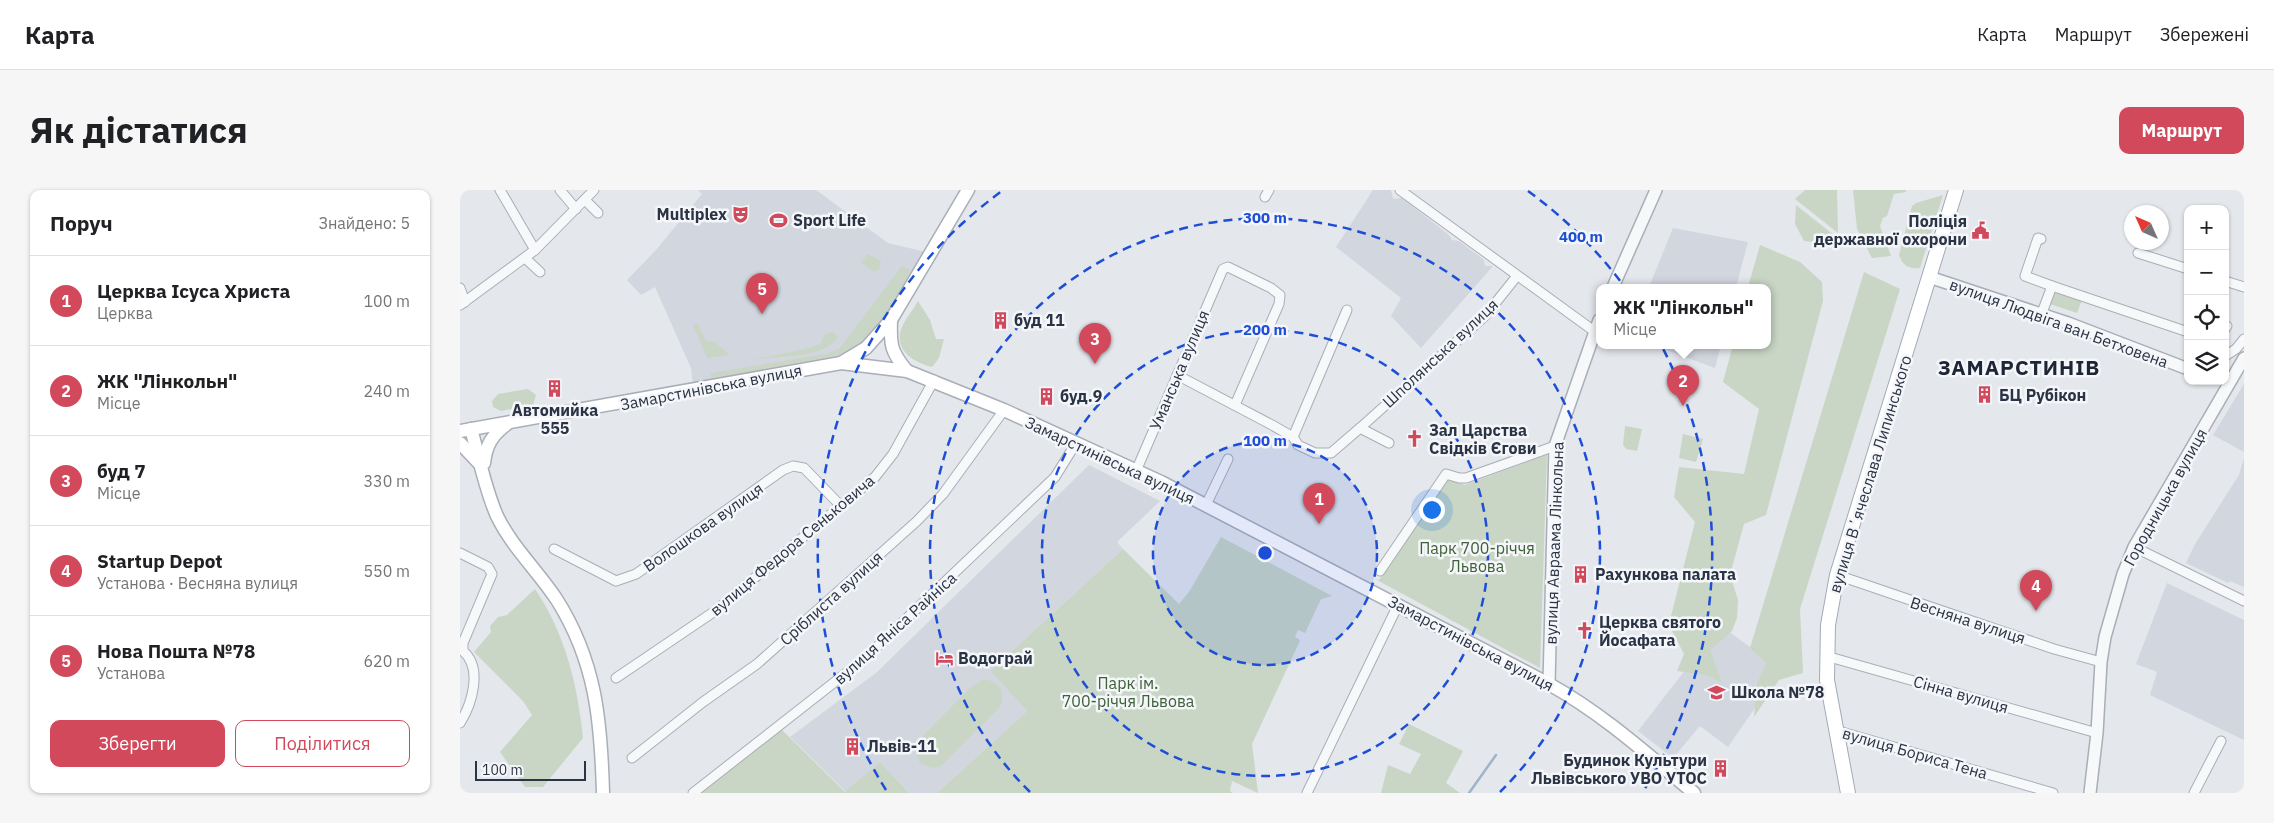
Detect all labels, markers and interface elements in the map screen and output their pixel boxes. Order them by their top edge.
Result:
text: Карта [25,19,95,51]
text: Карта [1977,23,2027,46]
text: Маршрут [2055,23,2132,46]
text: Збережені [2160,23,2249,46]
text: Як дістатися [30,107,248,153]
button: Маршрут [2119,107,2244,154]
place label: Multiplex [657,204,727,224]
theatre icon: Multiplex [731,204,751,224]
north arrow [2124,205,2169,250]
map controls [2184,205,2229,385]
button: + [2184,205,2229,250]
text: 300 m [1243,208,1287,227]
text: Поруч [50,209,113,237]
sports icon: Sport Life [769,210,789,230]
place label: Sport Life [793,210,866,230]
place label: Поліція державної охорони [1814,211,1967,249]
text: Знайдено: 5 [318,213,410,233]
public building icon: Поліція державної охорони [1971,220,1991,240]
text: 400 m [1559,227,1603,246]
button: − [2184,250,2229,295]
pin: 5 [746,273,778,314]
street label: вулиця Людвіга ван Бетховена [1947,274,2172,372]
text: Церква Ісуса Христа [97,279,290,303]
popup [1596,284,1771,349]
text: 1 [61,291,71,311]
text: 100 m [363,291,410,311]
street label: Шполянська вулиця [1378,294,1502,412]
text: ЖК "Лінкольн" [1613,295,1754,319]
button: locate [2184,295,2229,340]
text: Церква [97,303,153,323]
street label: Уманська вулиця [1145,307,1213,433]
building icon: буд 11 [990,310,1010,330]
place label: буд 11 [1014,310,1065,330]
text: Місце [1613,319,1657,339]
text: 200 m [1243,320,1287,339]
pin: 3 [1079,323,1111,364]
button: layers [2184,340,2229,385]
street label: вулиця Вʼячеслава Липинського [1824,353,1916,595]
district label: ЗАМАРСТИНІВ [1938,353,2100,381]
street label: Замарстинівська вулиця [618,360,804,414]
pin: 2 [1667,365,1699,406]
text: ЖК "Лінкольн" [97,369,237,393]
building icon: Автомийка 555 [545,379,565,399]
text: 2 [61,381,71,401]
text: 240 m [363,381,410,401]
building icon: БЦ Рубікон [1975,385,1995,405]
place label: БЦ Рубікон [1999,385,2086,405]
building icon: буд.9 [1036,386,1056,406]
place label: буд.9 [1060,386,1102,406]
text: Місце [97,393,140,413]
place label: Автомийка 555 [512,400,598,438]
street label: Замарстинівська вулиця [1022,412,1198,508]
place label: Зал Царства Свідків Єгови [1429,420,1537,458]
street label: Городницька вулиця [2119,425,2211,569]
church icon: Зал Царства Свідків Єгови [1405,429,1425,449]
text: 100 m [1243,431,1287,450]
street label: вулиця Авраама Лінкольна [1540,441,1568,645]
text: буд 7 [97,459,146,483]
street label: вулиця Федора Сеньковича [706,470,879,620]
text: 3 [61,471,71,491]
text: 330 m [363,471,410,491]
street label: Волошкова вулиця [639,478,767,576]
text: Місце [97,483,140,503]
pin: 1 [1303,483,1335,524]
your location [1419,497,1445,523]
park label: Парк 700-річчя Львова [1419,538,1535,576]
centre of rings [1256,544,1274,562]
street label: Сріблиста вулиця [775,547,887,649]
text: Startup Depot [97,549,223,573]
text: 4 [61,561,71,581]
text: 550 m [363,561,410,581]
building icon: Рахункова палата [1571,564,1591,584]
place label: Рахункова палата [1595,564,1736,584]
street label: вулиця Яніса Райніса [829,567,961,688]
pin: 4 [2020,570,2052,611]
text: Установа · Весняна вулиця [97,573,298,593]
street label: Замарстинівська вулиця [1385,591,1557,695]
street label: Весняна вулиця [1908,592,2028,648]
place label: Церква святого Йосафата [1599,612,1721,650]
church icon: Церква святого Йосафата [1575,621,1595,641]
text: Нова Пошта №78 [97,639,255,663]
hotel icon: Водограй [934,648,954,668]
place label: Водограй [958,648,1033,668]
text: 5 [61,651,71,671]
text: 620 m [363,651,410,671]
text: Установа [97,663,165,683]
street label: Сінна вулиця [1911,671,2011,717]
park label: Парк ім. 700-річчя Львова [1062,673,1195,711]
school or university icon: Школа №78 [1707,682,1727,702]
place label: Школа №78 [1731,682,1824,702]
button: Зберегти [50,720,225,767]
button: Поділитися [235,720,410,767]
street label: вулиця Бориса Тена [1840,723,1990,783]
building icon: Львів-11 [843,736,863,756]
place label: Львів-11 [867,736,937,756]
place label: Будинок Культури Львівського УВО УТОС [1531,750,1707,788]
scale bar [475,758,586,781]
building icon: Будинок Культури Львівського УВО УТОС [1711,759,1731,779]
text: 100 m [482,761,523,779]

